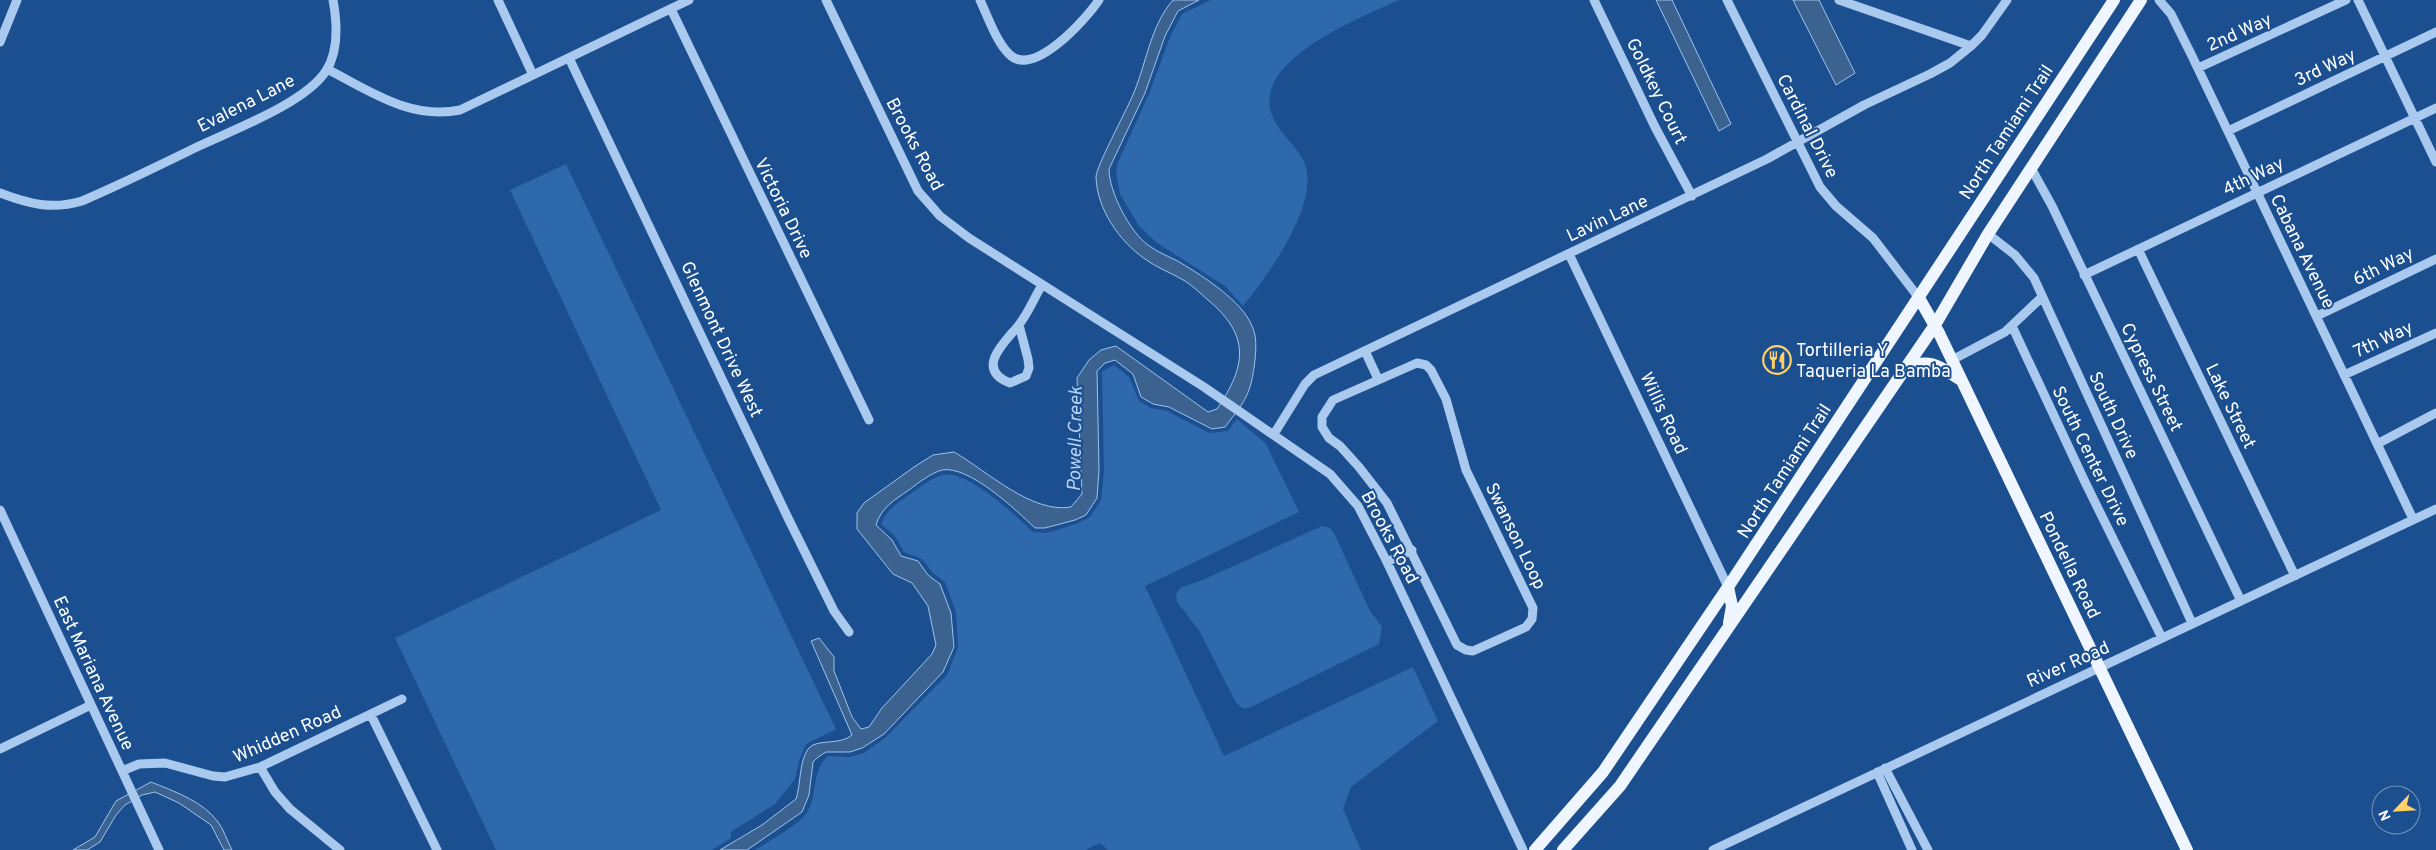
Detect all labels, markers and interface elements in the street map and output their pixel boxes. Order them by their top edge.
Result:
street label: 2nd Way [2203,9,2276,58]
street label: Goldkey Court [1620,35,1691,149]
street label: 3rd Way [2291,44,2360,93]
street label: North Tamiami Trail [1955,61,2059,205]
street label: Evalena Lane [194,70,299,139]
street label: Cardinal Drive [1771,71,1843,183]
street label: Brooks Road [880,94,948,195]
street label: 4th Way [2219,153,2288,202]
street label: Victoria Drive [748,154,817,263]
street label: Lavin Lane [1563,190,1652,248]
street label: Cabana Avenue [2264,191,2339,313]
street label: 6th Way [2349,243,2418,292]
street label: Glenmont Drive West [674,258,767,421]
street label: 7th Way [2350,317,2417,364]
street label: Cypress Street [2114,320,2187,436]
place label: Tortilleria Y Taqueria La Bamba [1796,340,1951,384]
restaurant icon: Tortilleria Y Taqueria La Bamba [1762,345,1792,375]
street label: Lake Street [2199,360,2260,453]
street label: South Drive [2082,368,2143,463]
street label: Willis Road [1634,369,1692,458]
street label: South Center Drive [2046,383,2134,531]
water label: Powell Creek [1063,386,1089,492]
street label: North Tamiami Trail [1733,400,1837,544]
street label: Swanson Loop [1479,480,1550,594]
street label: Brooks Road [1355,487,1423,588]
street label: Pondella Road [2033,508,2104,623]
street label: East Mariana Avenue [47,593,138,754]
street label: River Road [2024,637,2114,694]
street label: Whidden Road [230,701,345,769]
north arrow [2371,785,2421,835]
text: N [2376,807,2395,823]

